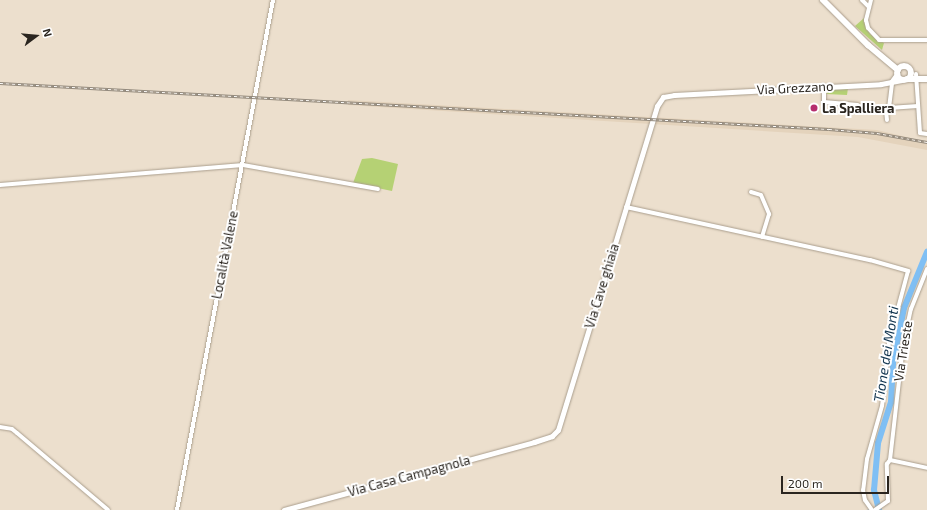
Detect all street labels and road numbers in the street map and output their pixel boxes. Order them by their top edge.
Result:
street label: Via Grezzano [756,78,834,98]
street label: Località Valene [209,209,241,301]
street label: Via Cave ghiaia [582,242,622,330]
street label: Via Trieste [890,319,916,383]
street label: Via Casa Campagnola [346,452,472,500]

